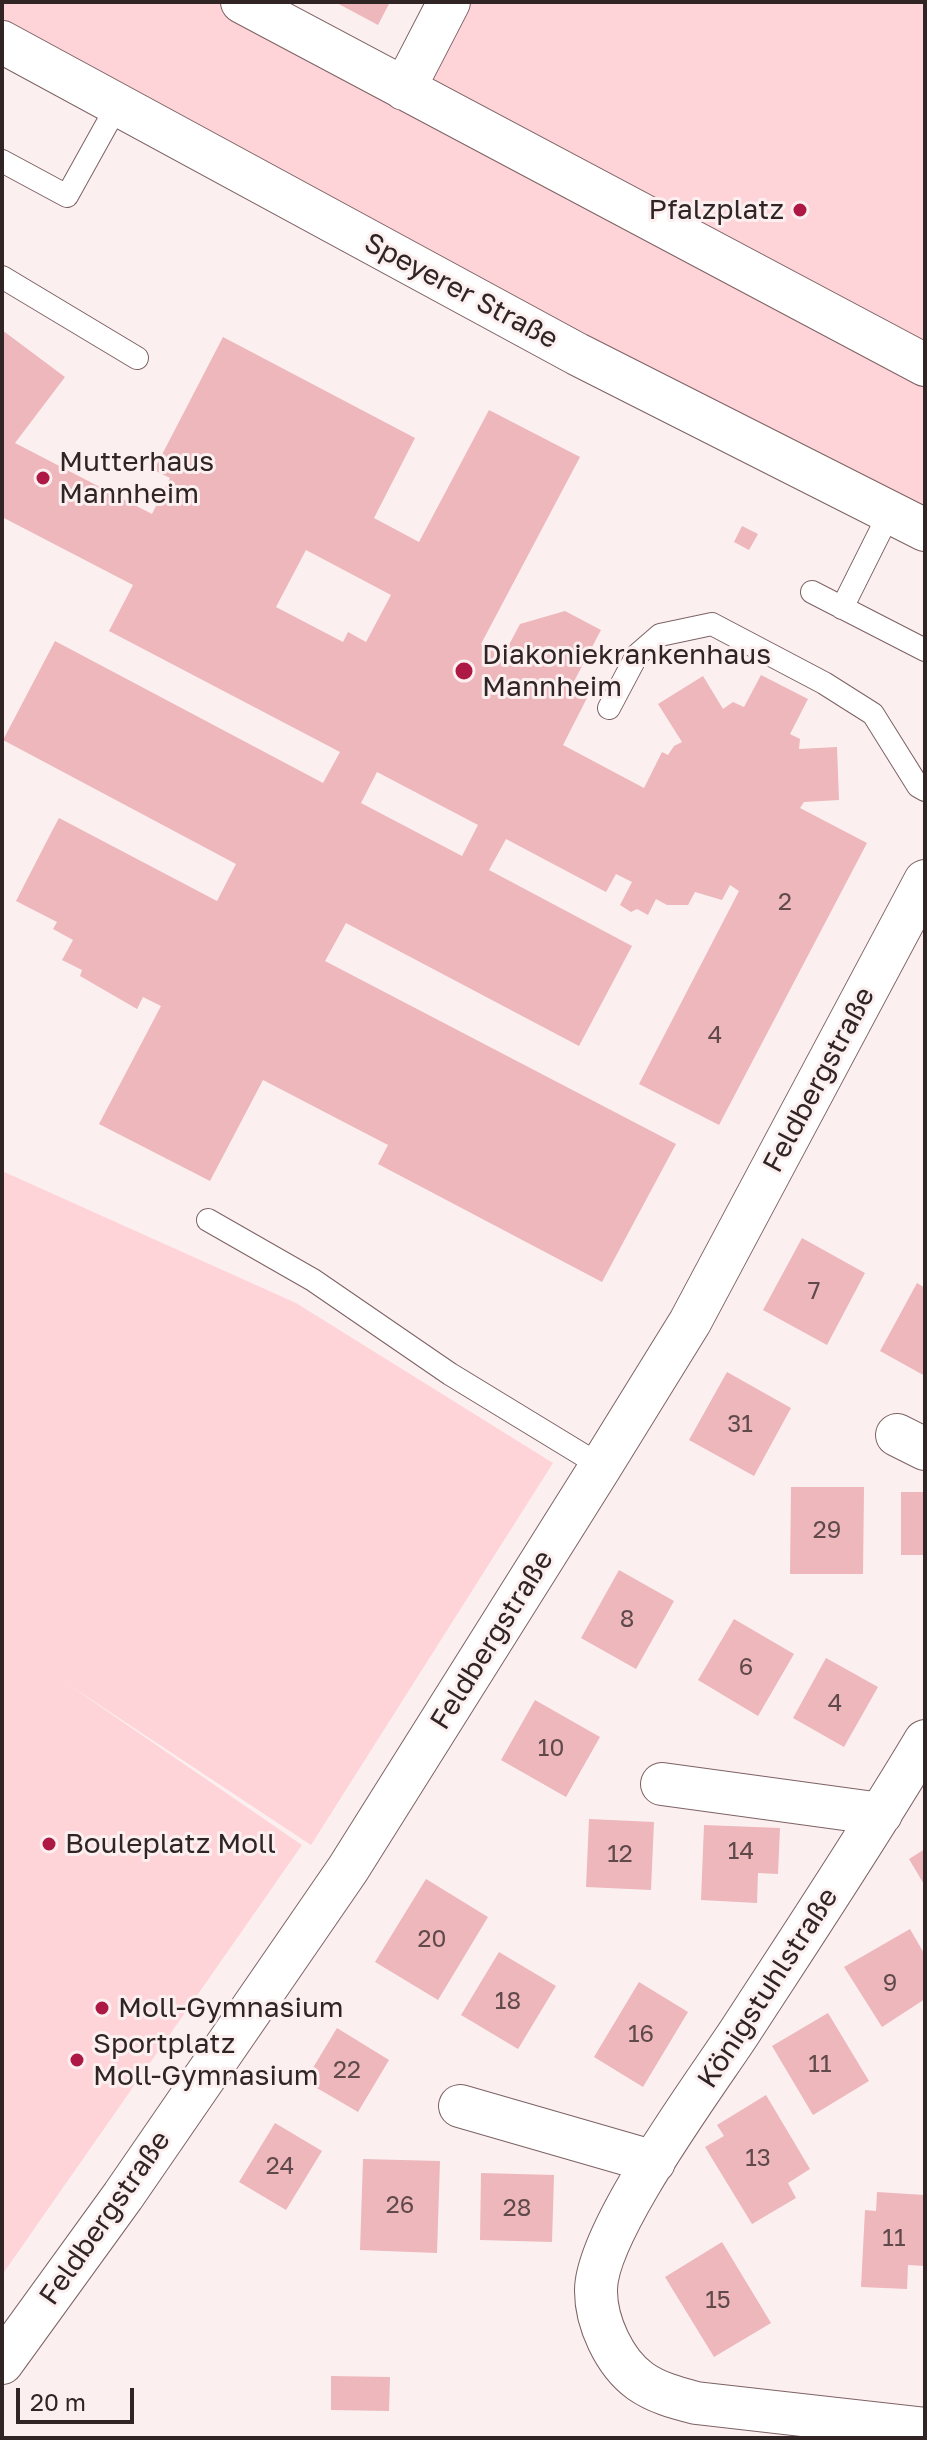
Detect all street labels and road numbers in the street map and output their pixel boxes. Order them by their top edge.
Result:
street label: Speyerer Straße [358,226,564,356]
street label: Feldbergstraße [756,982,882,1178]
street label: Feldbergstraße [423,1544,561,1736]
street label: Königstuhlstraße [691,1882,845,2094]
street label: Feldbergstraße [32,2124,178,2312]

